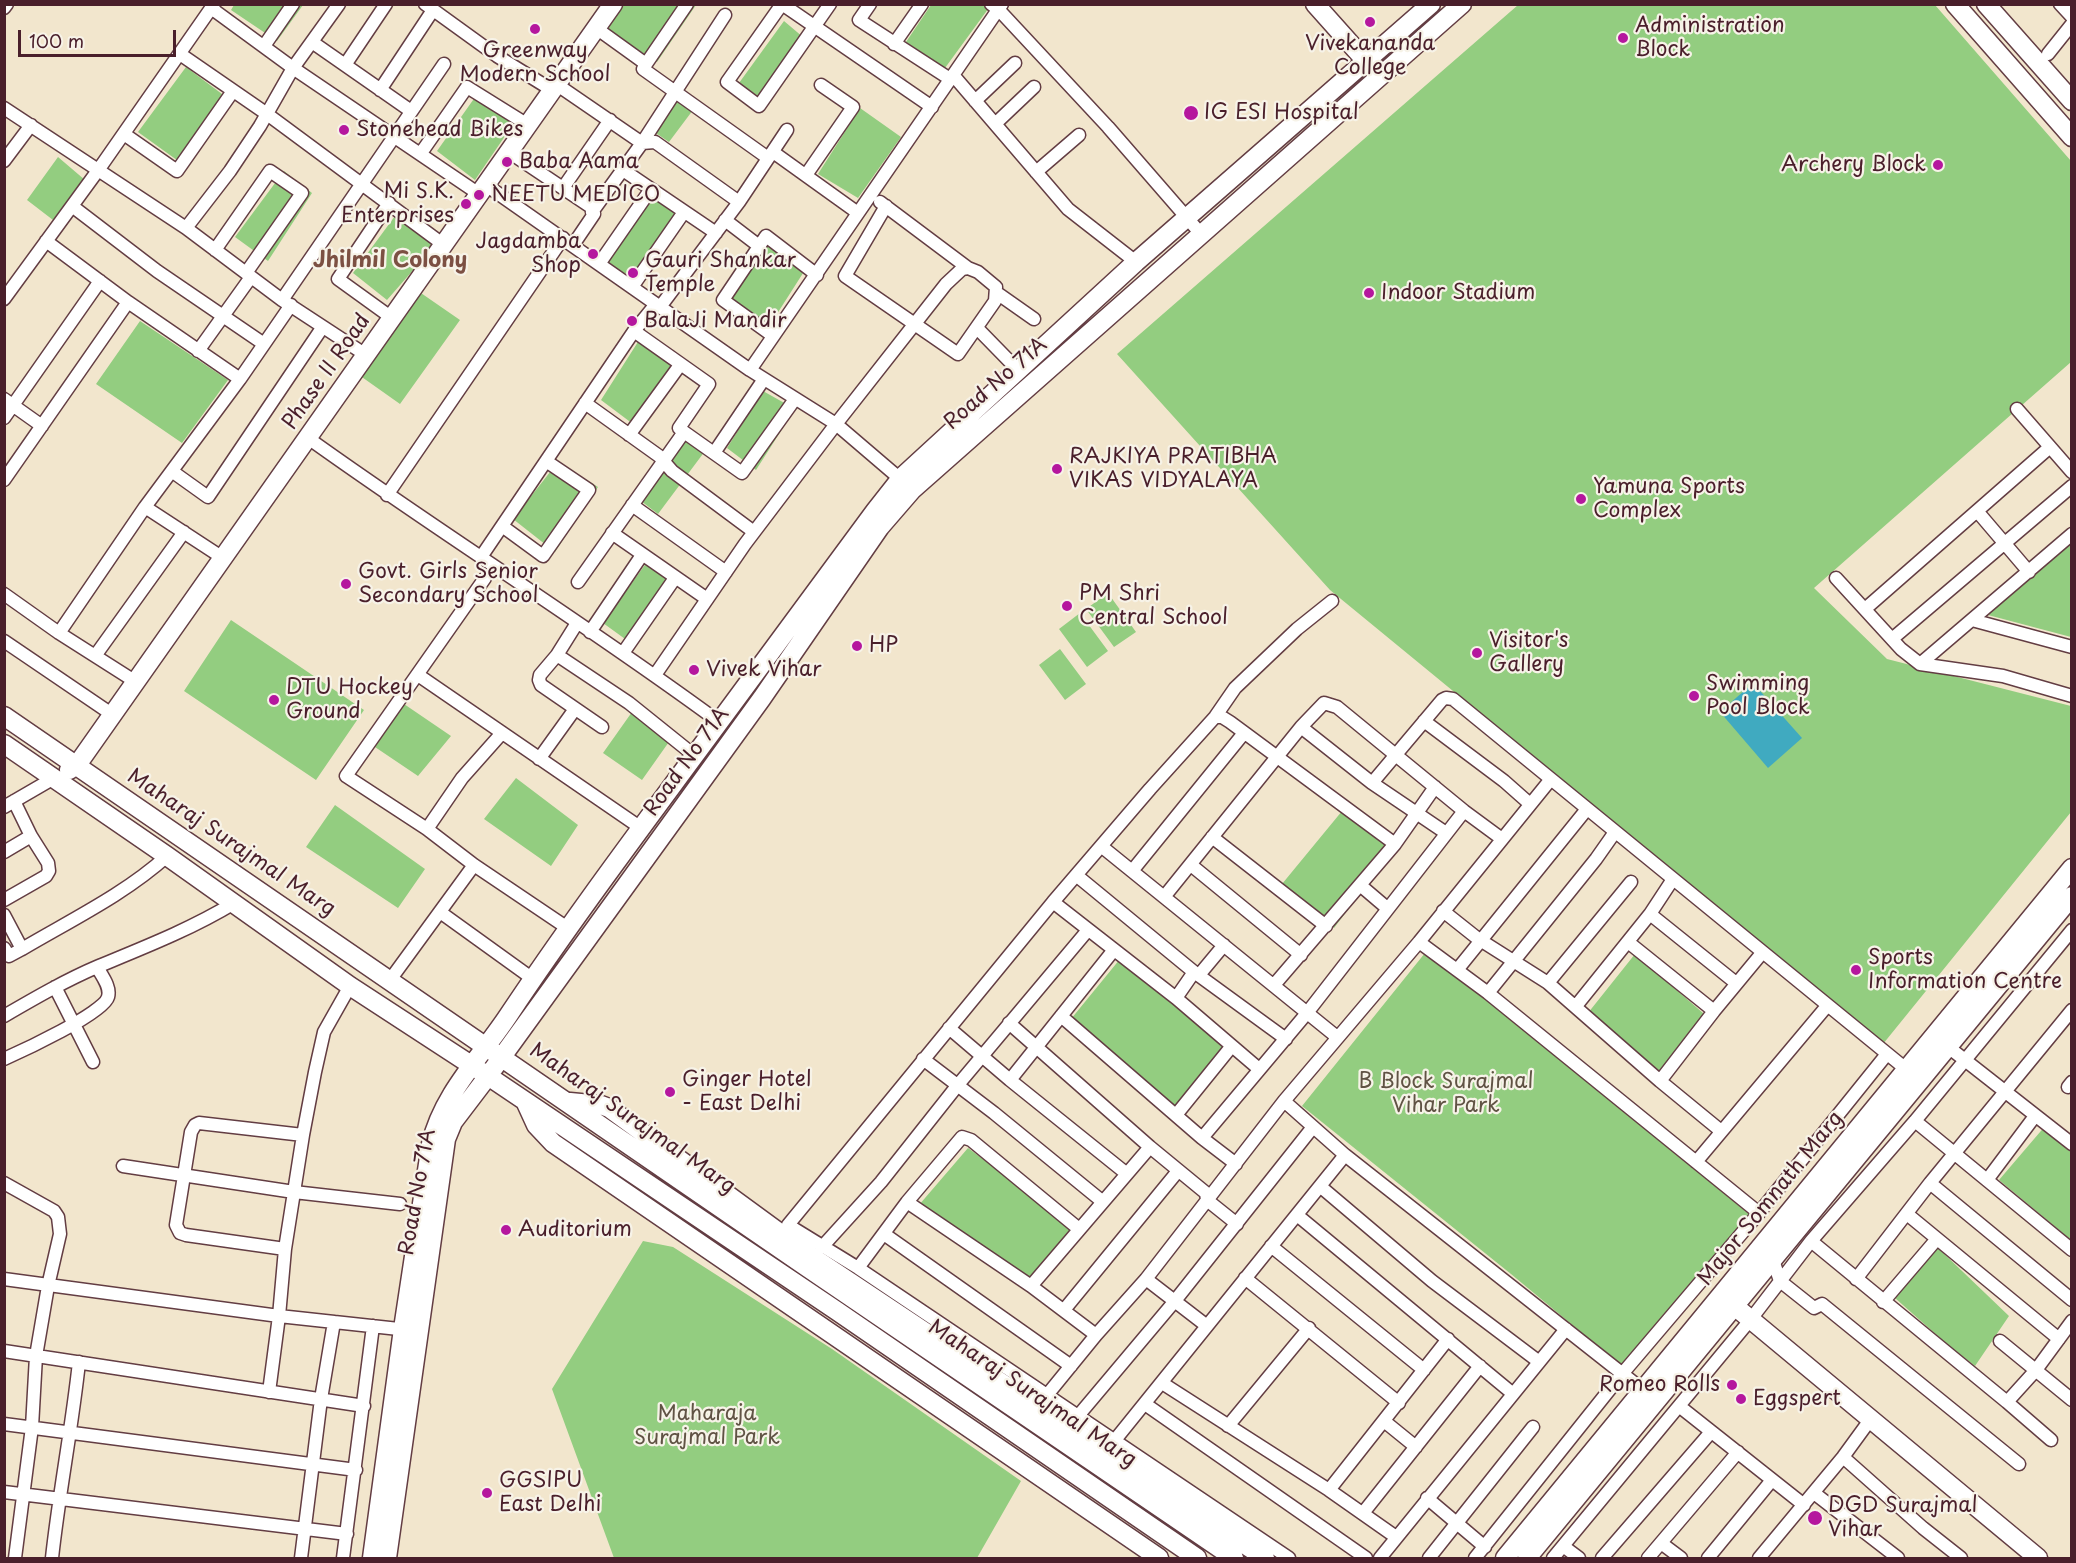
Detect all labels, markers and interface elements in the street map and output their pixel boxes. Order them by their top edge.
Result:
place label: Administration Block [1635,13,1785,63]
marker: Vivekananda College [1363,15,1377,29]
scale bar [21,18,178,56]
marker: Greenway Modern School [528,22,542,36]
text: 100 m [29,27,84,54]
place label: Vivekananda College [1305,31,1435,81]
marker: Administration Block [1616,31,1630,45]
place label: Greenway Modern School [460,38,610,88]
place label: IG ESI Hospital [1204,100,1359,126]
marker: IG ESI Hospital [1182,104,1200,122]
place label: Stonehead Bikes [356,117,523,143]
marker: Stonehead Bikes [337,123,351,137]
place label: Baba Aama [519,149,639,175]
place label: Archery Block [1781,152,1926,178]
marker: Baba Aama [500,155,514,169]
marker: Archery Block [1931,158,1945,172]
place label: Mi S.K. Enterprises [341,179,454,229]
place label: NEETU MEDICO [491,182,660,208]
marker: NEETU MEDICO [472,188,486,202]
marker: Mi S.K. Enterprises [459,197,473,211]
place label: Jagdamba Shop [476,229,581,279]
marker: Jagdamba Shop [586,247,600,261]
district label: Jhilmil Colony [313,248,467,274]
place label: Gauri Shankar Temple [645,248,796,298]
marker: Gauri Shankar Temple [626,266,640,280]
place label: Indoor Stadium [1381,280,1535,306]
marker: Indoor Stadium [1362,286,1376,300]
place label: BalaJi Mandir [644,308,787,334]
street label: Phase II Road [278,309,376,435]
marker: BalaJi Mandir [625,314,639,328]
street label: Road No 71A [939,333,1053,435]
place label: RAJKIYA PRATIBHA VIKAS VIDYALAYA [1069,444,1277,494]
marker: RAJKIYA PRATIBHA VIKAS VIDYALAYA [1050,462,1064,476]
place label: Yamuna Sports Complex [1593,474,1745,524]
marker: Yamuna Sports Complex [1574,492,1588,506]
place label: Govt. Girls Senior Secondary School [358,559,538,609]
marker: Govt. Girls Senior Secondary School [339,577,353,591]
place label: PM Shri Central School [1079,581,1228,631]
marker: PM Shri Central School [1060,599,1074,613]
place label: Visitor's Gallery [1489,628,1568,678]
place label: HP [869,633,898,659]
marker: HP [850,639,864,653]
marker: Visitor's Gallery [1470,646,1484,660]
place label: Vivek Vihar [706,657,822,683]
marker: Vivek Vihar [687,663,701,677]
place label: Swimming Pool Block [1706,671,1810,721]
place label: DTU Hockey Ground [286,675,413,725]
marker: Swimming Pool Block [1687,689,1701,703]
marker: DTU Hockey Ground [267,693,281,707]
street label: Road No 71A [639,703,735,821]
street label: Maharaj Surajmal Marg [122,764,340,922]
place label: Sports Information Centre [1868,945,2062,995]
marker: Sports Information Centre [1849,963,1863,977]
street label: Maharaj Surajmal Marg [524,1038,740,1200]
place label: Ginger Hotel - East Delhi [682,1067,811,1117]
park label: B Block Surajmal Vihar Park [1359,1069,1533,1119]
marker: Ginger Hotel - East Delhi [663,1085,677,1099]
street label: Major Somnath Marg [1693,1107,1849,1291]
street label: Road No 71A [394,1127,442,1257]
place label: Auditorium [518,1217,632,1243]
marker: Auditorium [499,1223,513,1237]
street label: Maharaj Surajmal Marg [923,1315,1141,1473]
place label: Romeo Rolls [1599,1372,1720,1398]
marker: Romeo Rolls [1725,1378,1739,1392]
place label: Eggspert [1753,1386,1841,1412]
marker: Eggspert [1734,1392,1748,1406]
park label: Maharaja Surajmal Park [634,1401,780,1451]
place label: GGSIPU East Delhi [499,1468,601,1518]
marker: GGSIPU East Delhi [480,1486,494,1500]
place label: DGD Surajmal Vihar [1828,1493,1977,1543]
marker: DGD Surajmal Vihar [1806,1509,1824,1527]

